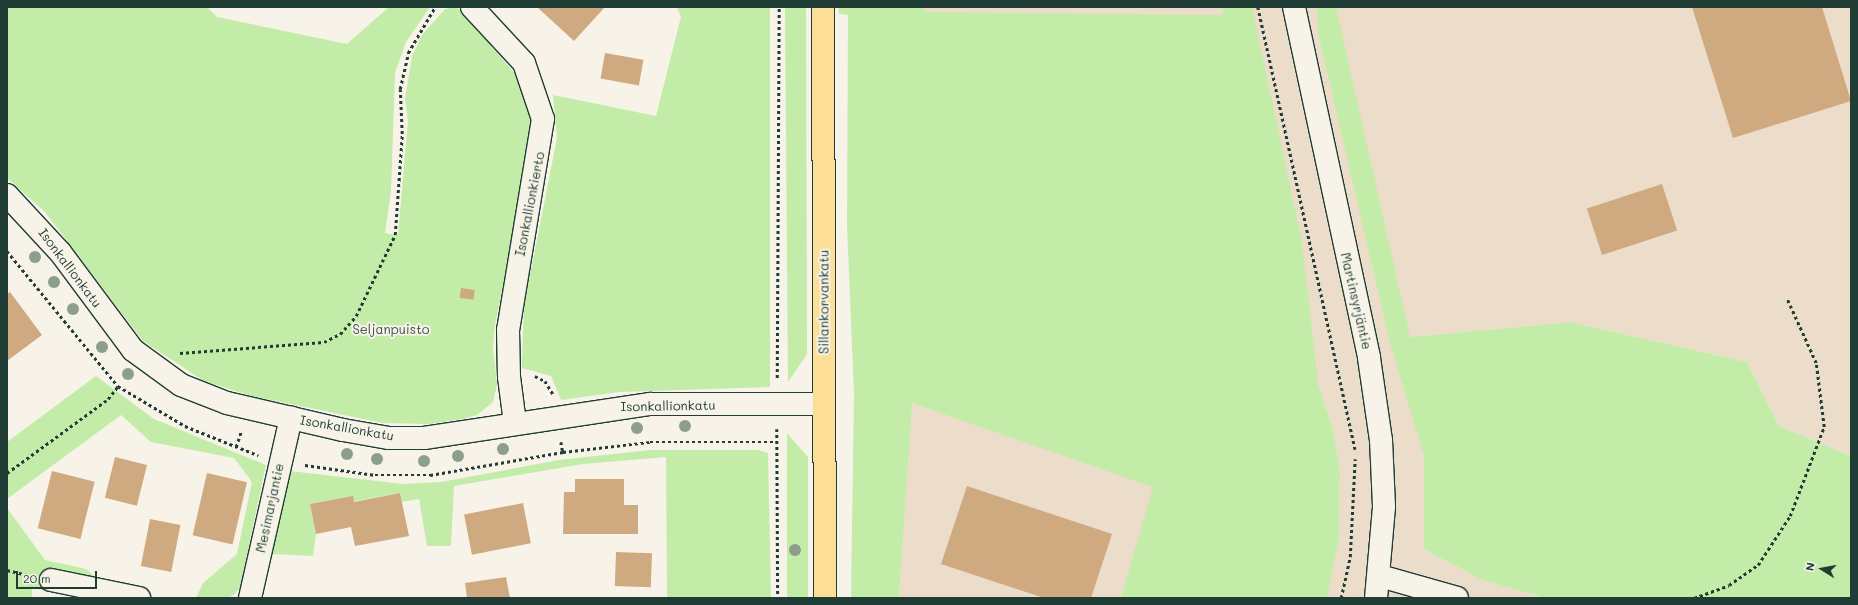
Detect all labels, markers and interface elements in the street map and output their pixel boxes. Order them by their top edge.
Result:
street label: Isonkallionkierto [512,150,548,258]
street label: Isonkallionkatu [35,225,105,311]
street label: Sillankorvankatu [816,250,832,354]
street label: Martinsyrjäntie [1337,251,1375,351]
park label: Seljanpuisto [352,321,430,337]
street label: Isonkallionkatu [620,397,716,415]
street label: Isonkallionkatu [299,412,395,444]
street label: Mesimarjantie [253,462,287,554]
north arrow [1802,549,1842,589]
text: N [1802,561,1818,572]
scale bar [18,563,99,589]
text: 20 m [23,570,51,586]

